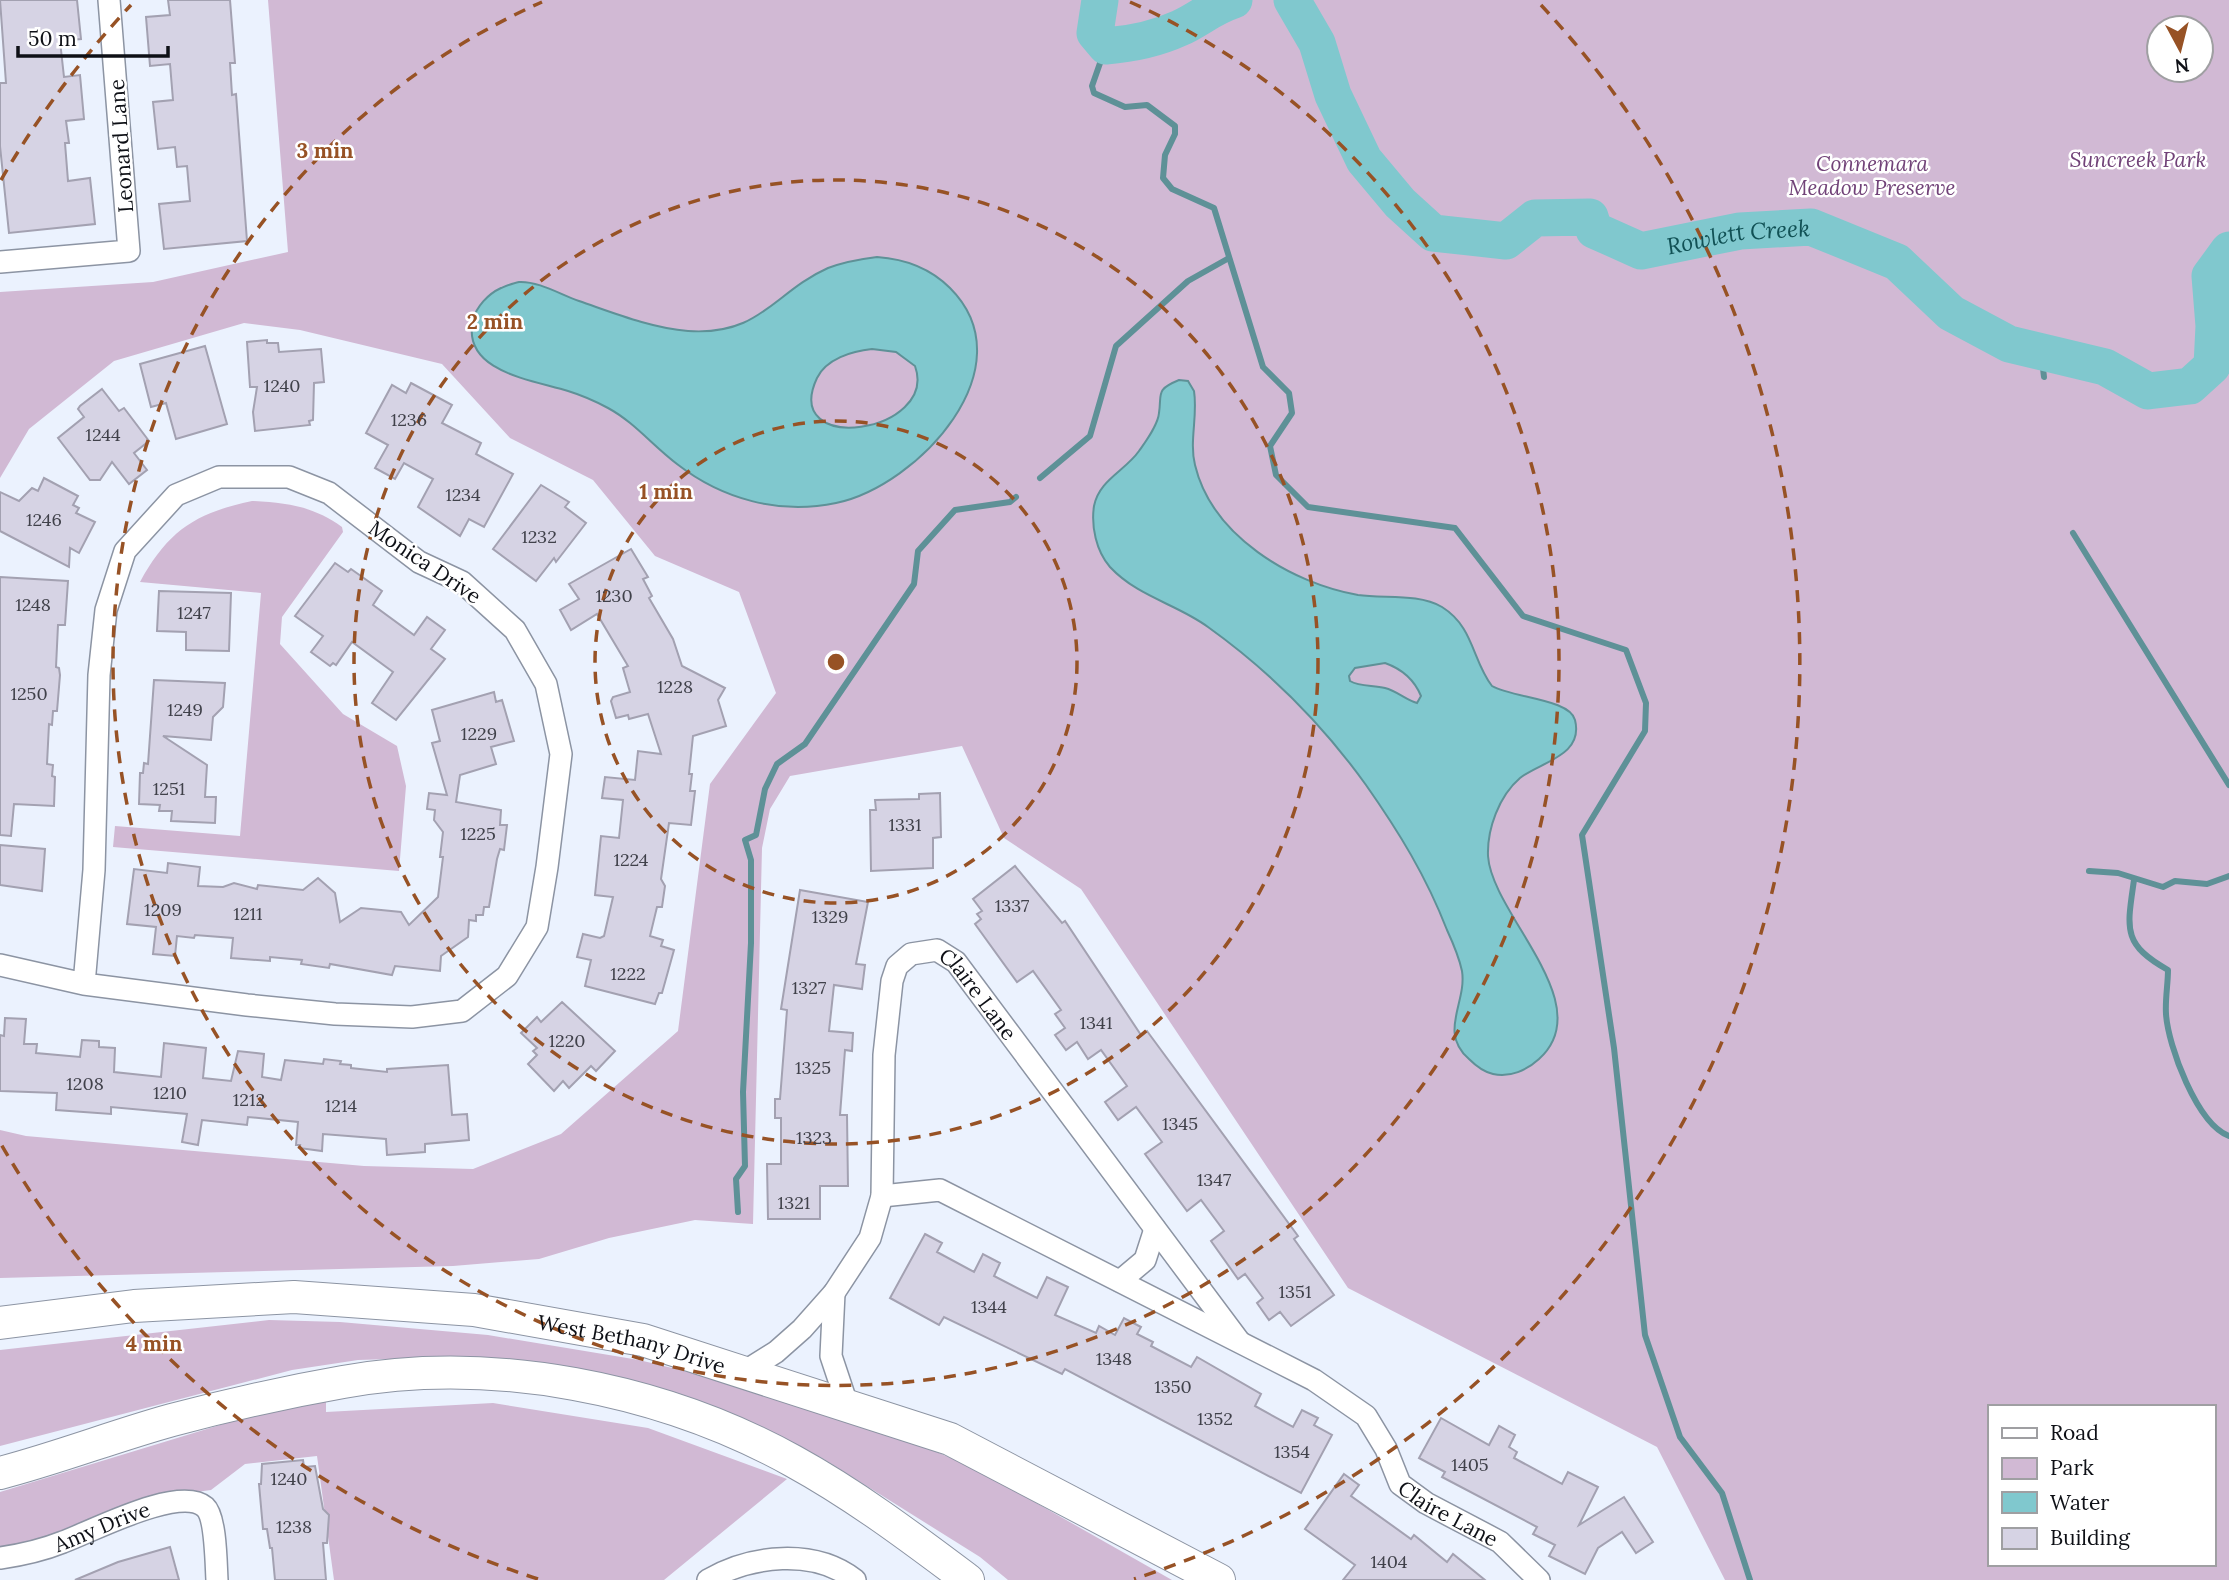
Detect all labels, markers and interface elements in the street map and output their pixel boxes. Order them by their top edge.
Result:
scale bar [18,14,168,58]
north arrow [2145,14,2215,84]
text: 50 m [28,25,77,52]
text: N [2173,53,2191,79]
street label: Leonard Lane [103,78,139,214]
text: 3 min [297,137,353,164]
park label: Suncreek Park [2069,146,2207,173]
park label: Connemara Meadow Preserve [1789,150,1955,201]
water label: Rowlett Creek [1664,213,1811,260]
text: 2 min [467,308,523,335]
house number: 1240 [264,374,300,397]
house number: 1236 [391,408,427,431]
house number: 1244 [85,423,121,446]
text: 1 min [639,478,693,505]
house number: 1234 [445,483,481,506]
house number: 1246 [26,508,62,531]
street label: Monica Drive [364,514,486,610]
house number: 1232 [521,525,557,548]
house number: 1230 [595,584,633,607]
house number: 1248 [15,593,51,616]
house number: 1247 [177,601,211,624]
centre of rings [824,650,848,674]
house number: 1228 [657,675,693,698]
house number: 1250 [10,682,48,705]
house number: 1249 [167,698,203,721]
house number: 1229 [461,722,497,745]
house number: 1251 [153,777,185,800]
house number: 1331 [888,813,922,836]
house number: 1225 [460,822,496,845]
house number: 1224 [613,848,649,871]
house number: 1337 [995,894,1029,917]
house number: 1209 [144,898,182,921]
house number: 1211 [233,902,263,925]
house number: 1329 [812,905,848,928]
street label: Claire Lane [935,942,1023,1045]
house number: 1222 [610,962,646,985]
house number: 1327 [792,976,826,999]
house number: 1341 [1080,1011,1112,1034]
house number: 1220 [548,1029,586,1052]
house number: 1325 [795,1056,831,1079]
house number: 1208 [66,1072,104,1095]
house number: 1210 [153,1081,187,1104]
house number: 1212 [233,1088,265,1111]
house number: 1214 [325,1094,358,1117]
house number: 1345 [1162,1112,1198,1135]
house number: 1323 [796,1126,832,1149]
house number: 1347 [1197,1168,1231,1191]
house number: 1321 [778,1191,810,1214]
house number: 1351 [1279,1280,1311,1303]
house number: 1344 [971,1295,1007,1318]
street label: West Bethany Drive [536,1308,729,1379]
text: 4 min [126,1330,182,1357]
house number: 1348 [1096,1347,1132,1370]
house number: 1350 [1154,1375,1192,1398]
legend [1988,1405,2215,1566]
house number: 1352 [1197,1407,1233,1430]
text: Road [2050,1419,2099,1446]
house number: 1354 [1274,1440,1310,1463]
house number: 1405 [1451,1453,1489,1476]
text: Park [2050,1454,2094,1481]
house number: 1240 [271,1467,307,1490]
street label: Claire Lane [1393,1474,1503,1552]
text: Water [2050,1489,2109,1516]
street label: Amy Drive [49,1495,153,1558]
house number: 1238 [276,1515,312,1538]
text: Building [2050,1524,2130,1551]
house number: 1404 [1370,1550,1408,1573]

